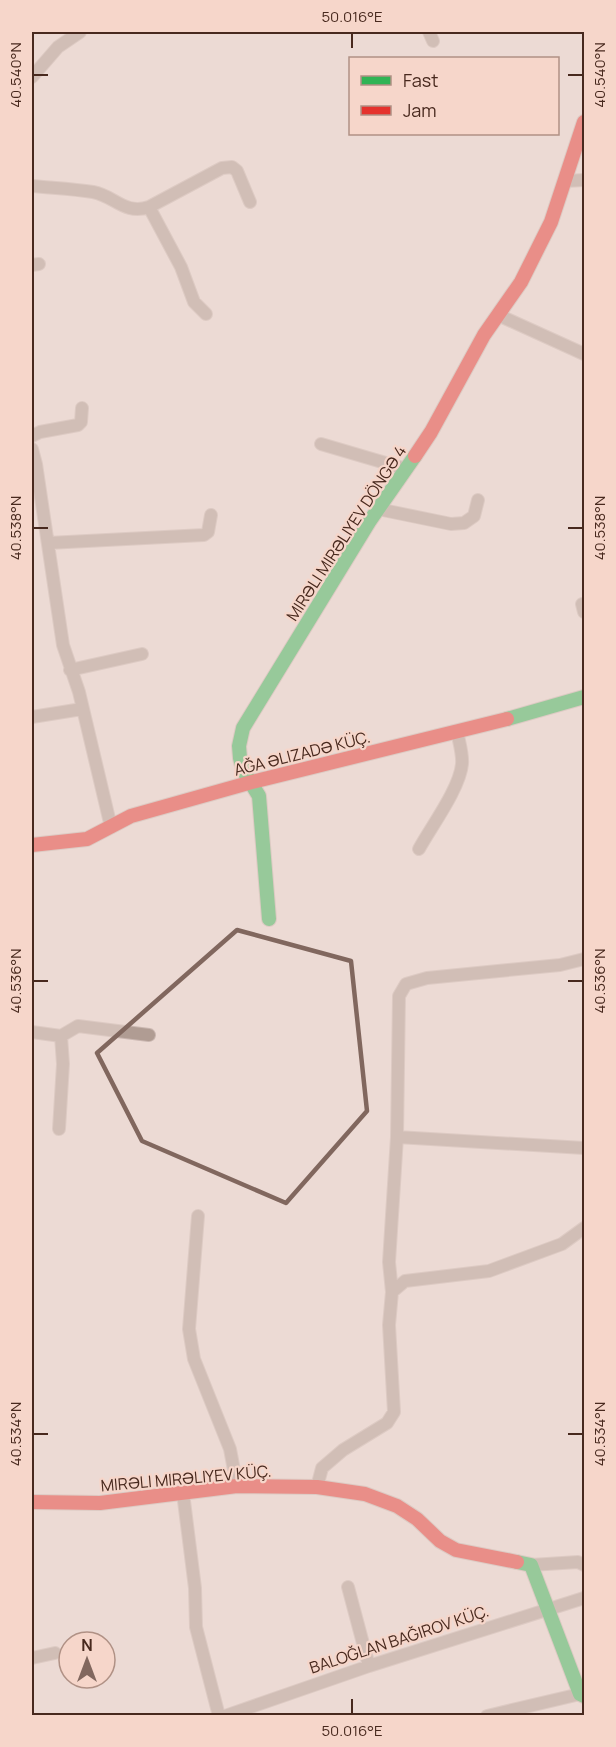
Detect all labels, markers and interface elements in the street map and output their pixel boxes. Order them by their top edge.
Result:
text: 50.016°E [321,6,383,27]
text: 40.540°N [5,42,26,108]
text: 40.540°N [589,42,610,108]
legend [349,57,559,135]
text: Fast [403,68,438,92]
text: Jam [403,98,437,122]
street label: MIRƏLI MIRƏLIYEV DÖNGƏ 4 [281,441,411,625]
text: 40.538°N [5,496,26,560]
text: 40.538°N [589,496,610,560]
street label: AĞA ƏLIZADƏ KÜÇ. [232,725,372,781]
text: 40.536°N [5,948,26,1014]
text: 40.536°N [589,948,610,1014]
text: 40.534°N [5,1402,26,1466]
text: 40.534°N [589,1402,610,1466]
street label: MIRƏLI MIRƏLIYEV KÜÇ. [100,1460,272,1496]
street label: BALOĞLAN BAĞIROV KÜÇ. [307,1600,491,1678]
north arrow [57,1630,117,1690]
text: N [81,1634,93,1656]
text: 50.016°E [321,1720,383,1741]

